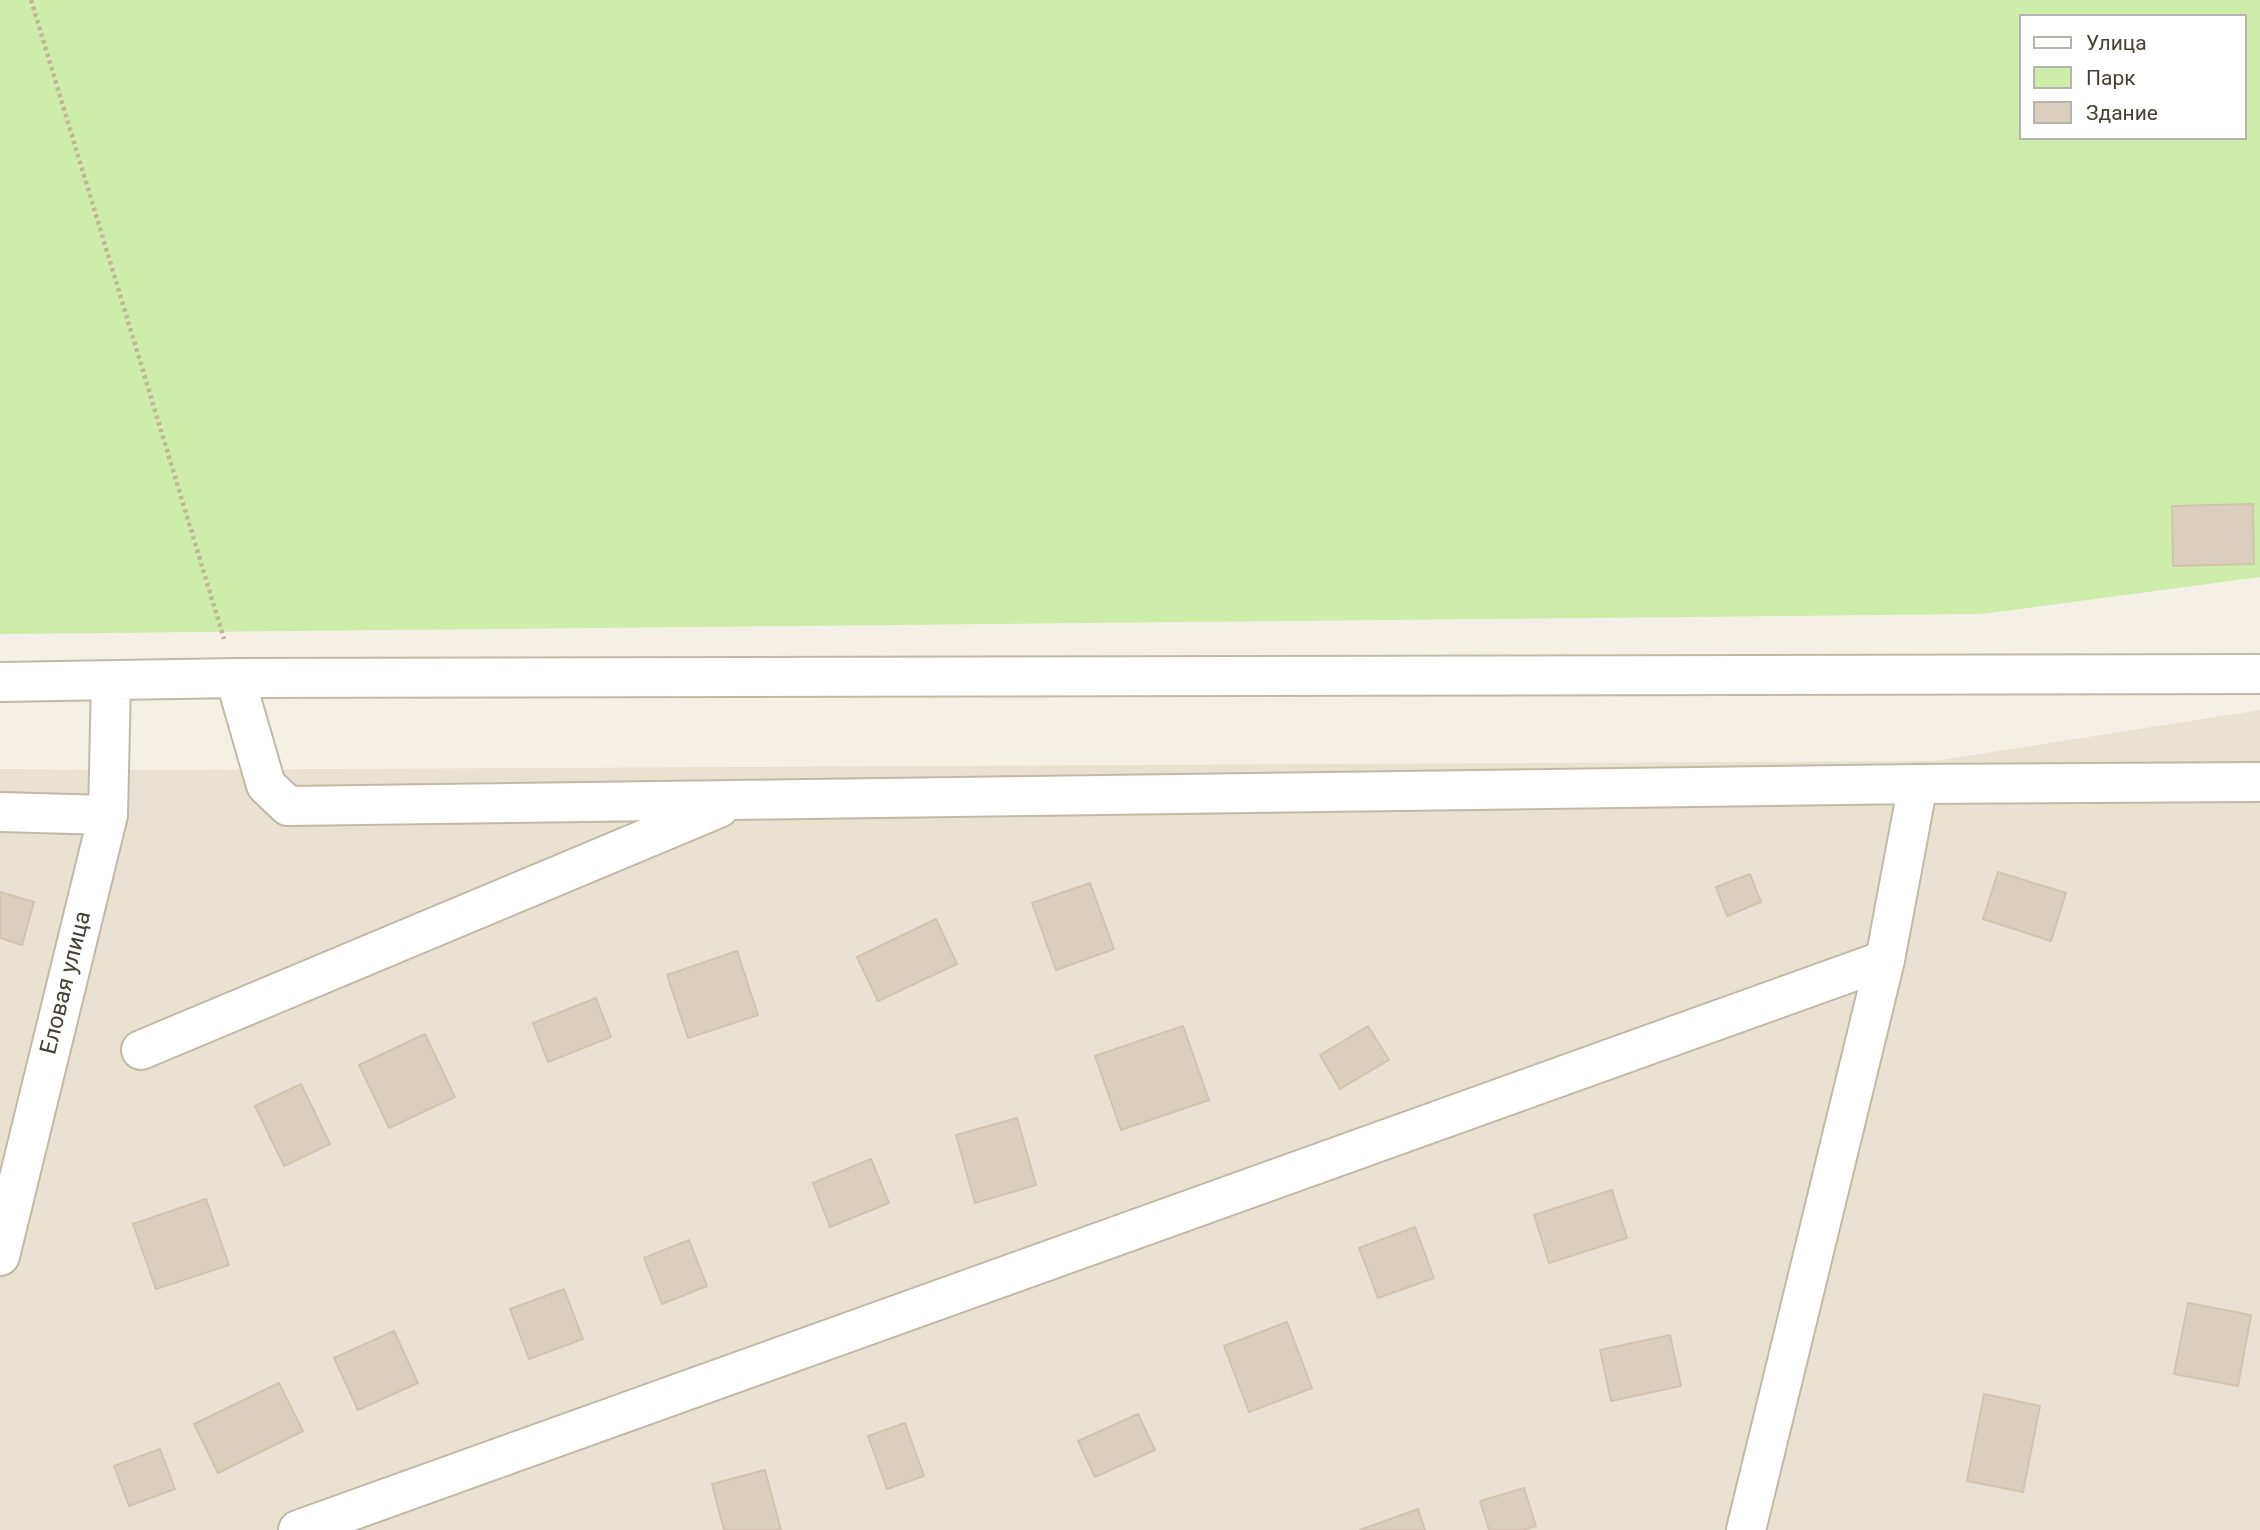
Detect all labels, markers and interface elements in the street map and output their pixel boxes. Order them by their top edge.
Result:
legend [2018,14,2246,140]
text: Улица [2086,31,2147,55]
text: Парк [2086,66,2136,90]
text: Здание [2086,101,2158,125]
street label: Еловая улица [36,909,98,1057]

